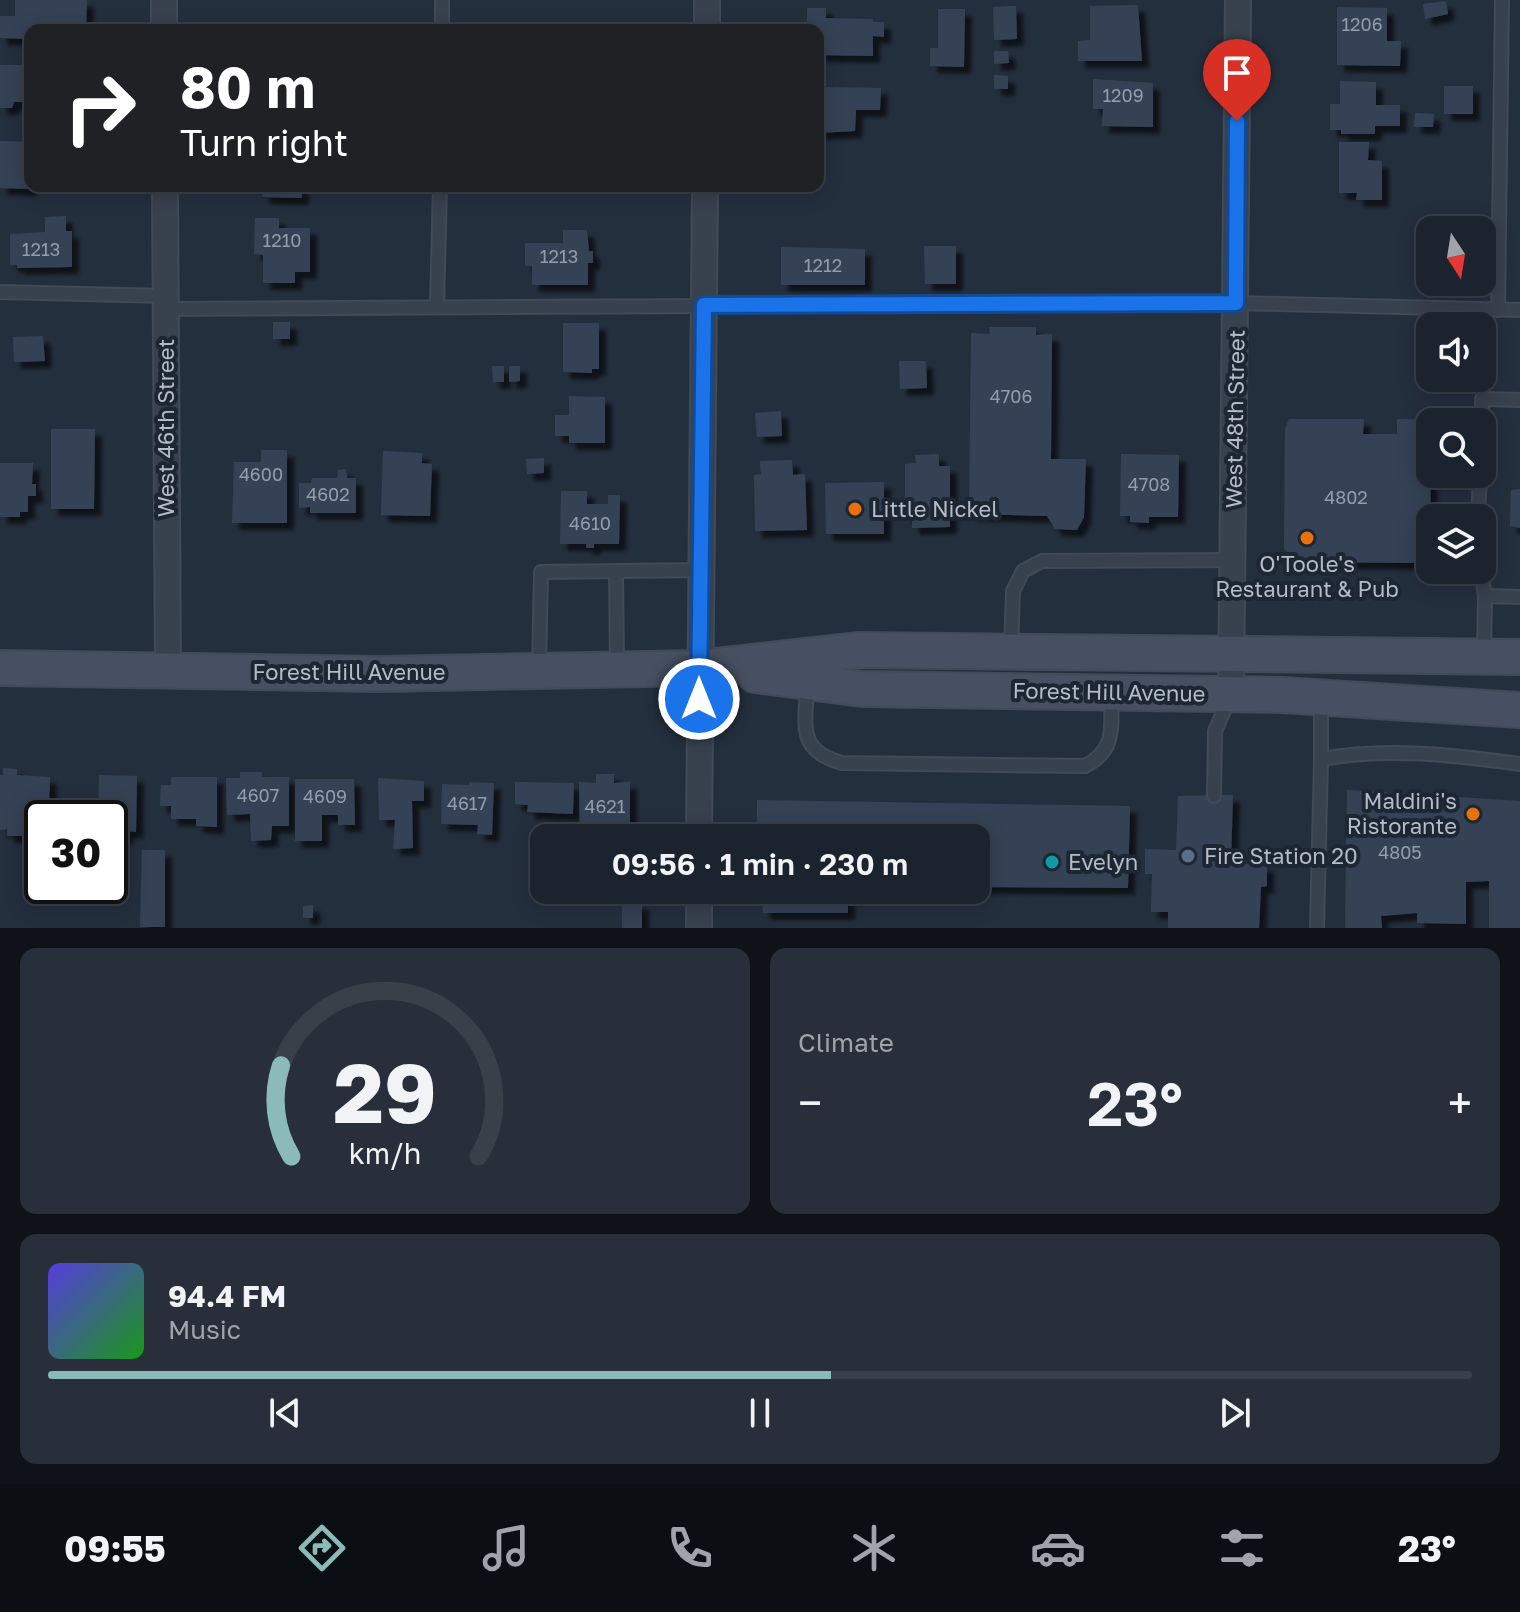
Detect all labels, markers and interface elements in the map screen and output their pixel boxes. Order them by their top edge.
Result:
house number: 1206 [1341,13,1383,35]
pin [1203,39,1271,121]
icon: arrive [1215,51,1259,95]
text: 80 m [180,53,315,120]
icon: right [48,56,152,160]
house number: 1209 [1102,84,1144,106]
text: Turn right [180,121,348,164]
north arrow [1416,216,1496,296]
map controls [1416,216,1496,584]
house number: 1210 [262,229,302,251]
house number: 1213 [22,238,60,260]
house number: 1213 [540,245,578,267]
house number: 1212 [804,254,842,276]
button: sound [1416,312,1496,392]
street label: West 48th Street [1219,329,1250,509]
street label: West 46th Street [152,339,179,517]
house number: 4706 [990,385,1032,407]
button: search [1416,408,1496,488]
house number: 4600 [239,463,283,485]
house number: 4708 [1128,473,1170,495]
house number: 4602 [306,483,350,505]
house number: 4802 [1324,486,1368,508]
place label: Little Nickel [871,495,998,522]
marker: Little Nickel [846,500,864,518]
button: layers [1416,504,1496,584]
house number: 4610 [569,512,611,534]
marker: O'Toole's Restaurant & Pub [1298,529,1316,547]
place label: O'Toole's Restaurant & Pub [1215,550,1399,602]
position arrow [657,657,741,741]
street label: Forest Hill Avenue [252,658,446,685]
street label: Forest Hill Avenue [1012,676,1206,707]
house number: 4607 [237,784,279,806]
house number: 4609 [303,785,347,807]
place label: Maldini's Ristorante [1347,787,1457,839]
house number: 4617 [447,792,487,814]
house number: 4621 [584,795,626,817]
speed limit sign: 30 [24,800,128,904]
marker: Maldini's Ristorante [1464,805,1482,823]
house number: 4805 [1378,841,1422,863]
place label: Fire Station 20 [1204,842,1358,869]
text: 09:56 · 1 min · 230 m [612,846,908,882]
marker: Fire Station 20 [1179,847,1197,865]
place label: Evelyn [1068,848,1138,875]
marker: Evelyn [1043,853,1061,871]
text: Climate [798,1027,894,1058]
text: 29 [333,1041,437,1141]
text: 23° [1087,1067,1183,1139]
text: − [798,1076,822,1129]
text: + [1448,1076,1472,1129]
text: km/h [349,1136,421,1170]
text: 94.4 FM [168,1278,286,1314]
text: Music [168,1314,241,1345]
icon: previous [263,1391,307,1435]
icon: pause [738,1391,782,1435]
icon: next [1213,1391,1257,1435]
icon: directions [294,1520,350,1576]
icon: music [478,1520,534,1576]
icon: phone [662,1520,718,1576]
icon: climate [846,1520,902,1576]
icon: car [1030,1520,1086,1576]
icon: filters [1214,1520,1270,1576]
text: 09:55 [64,1527,166,1570]
text: 23° [1398,1527,1456,1570]

